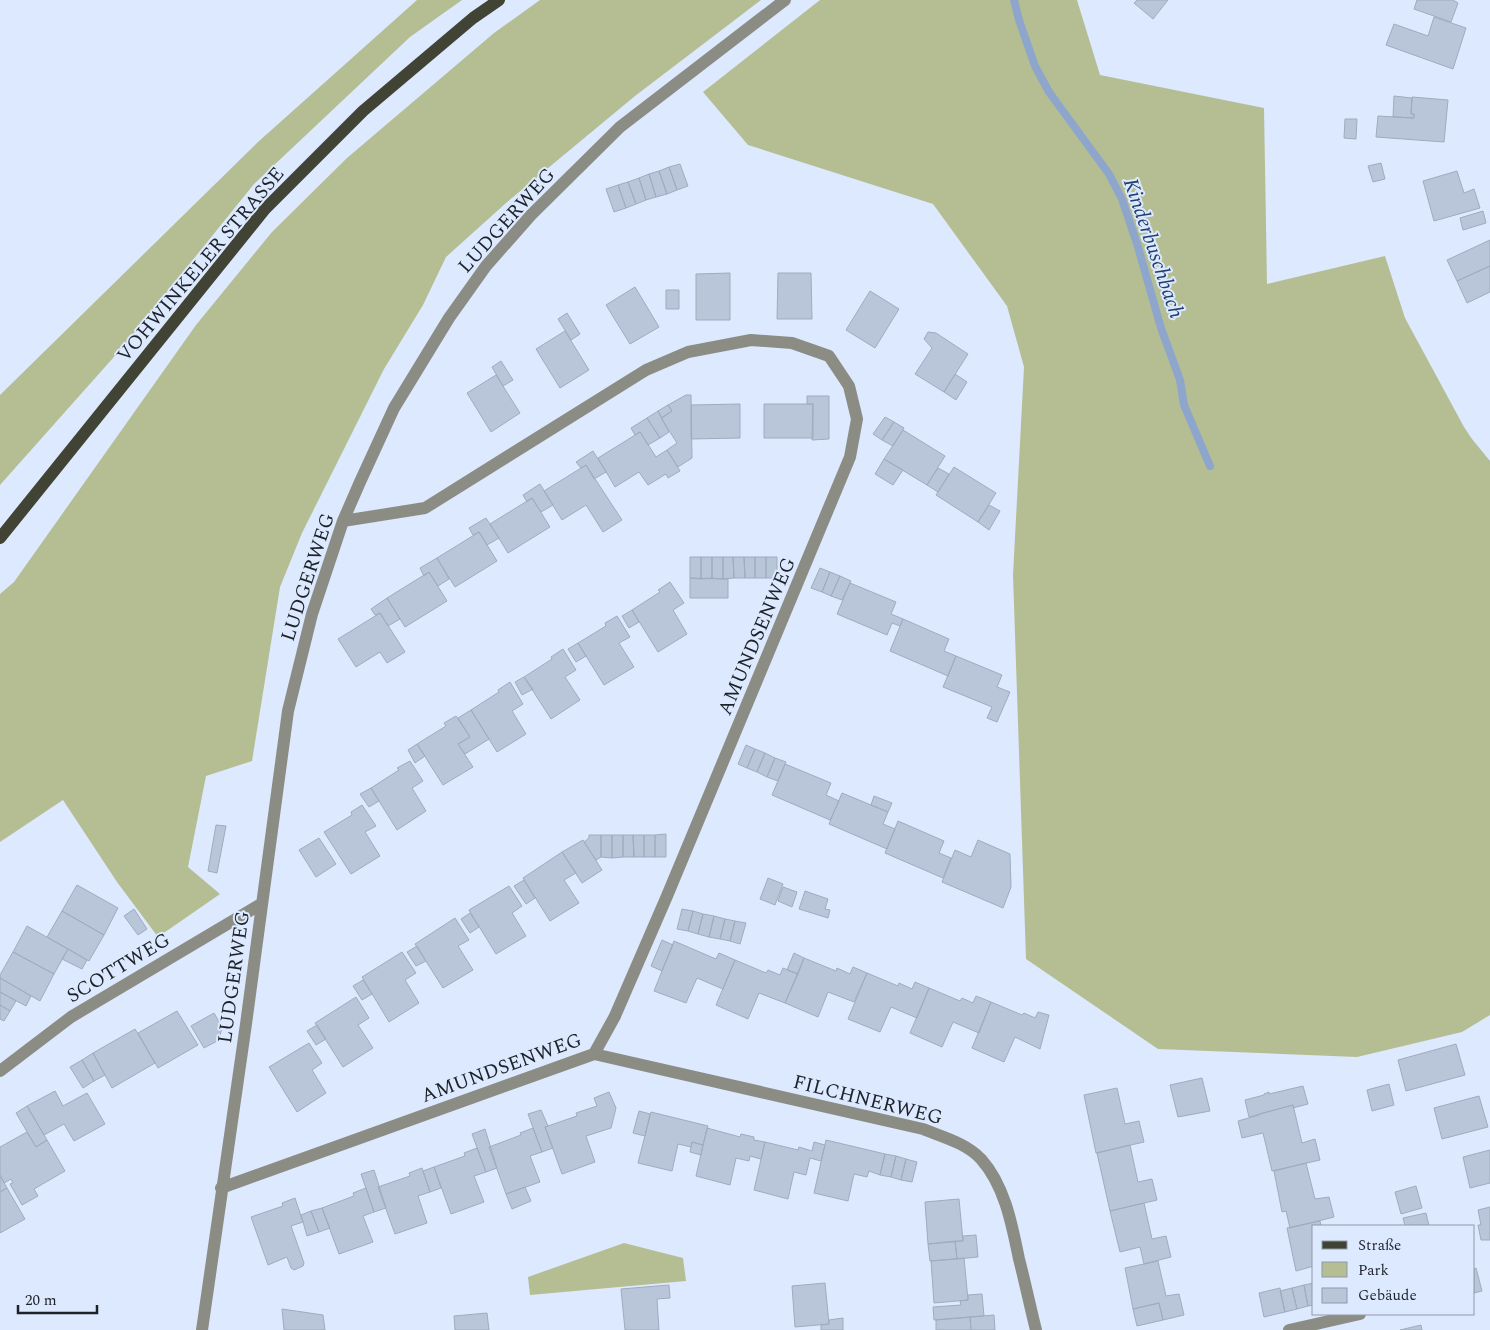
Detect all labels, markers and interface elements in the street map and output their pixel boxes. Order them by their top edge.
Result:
street label: VOHWINKELER STRASSE [110,160,292,369]
street label: LUDGERWEG [451,161,563,280]
water label: Kinderbuschbach [1114,174,1192,323]
street label: LUDGERWEG [273,509,343,645]
street label: AMUNDSENWEG [710,553,804,720]
street label: LUDGERWEG [210,909,258,1045]
street label: SCOTTWEG [61,925,176,1011]
street label: AMUNDSENWEG [417,1025,586,1111]
street label: FILCHNERWEG [790,1067,946,1133]
legend [1312,1225,1475,1315]
text: Straße [1358,1234,1401,1257]
text: Park [1358,1259,1389,1282]
scale bar [18,1282,96,1314]
text: Gebäude [1358,1284,1417,1307]
text: 20 m [25,1289,57,1312]

